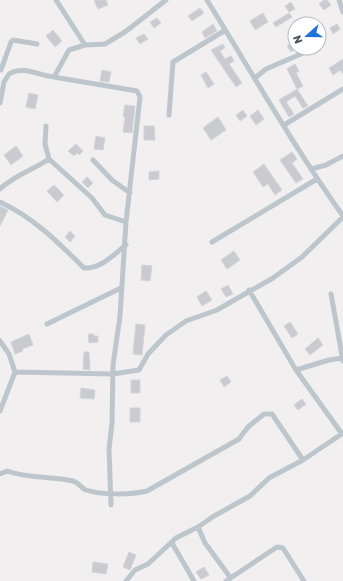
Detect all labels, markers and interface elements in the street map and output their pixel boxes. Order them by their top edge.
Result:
north arrow [287,16,327,56]
text: N [291,33,306,45]

